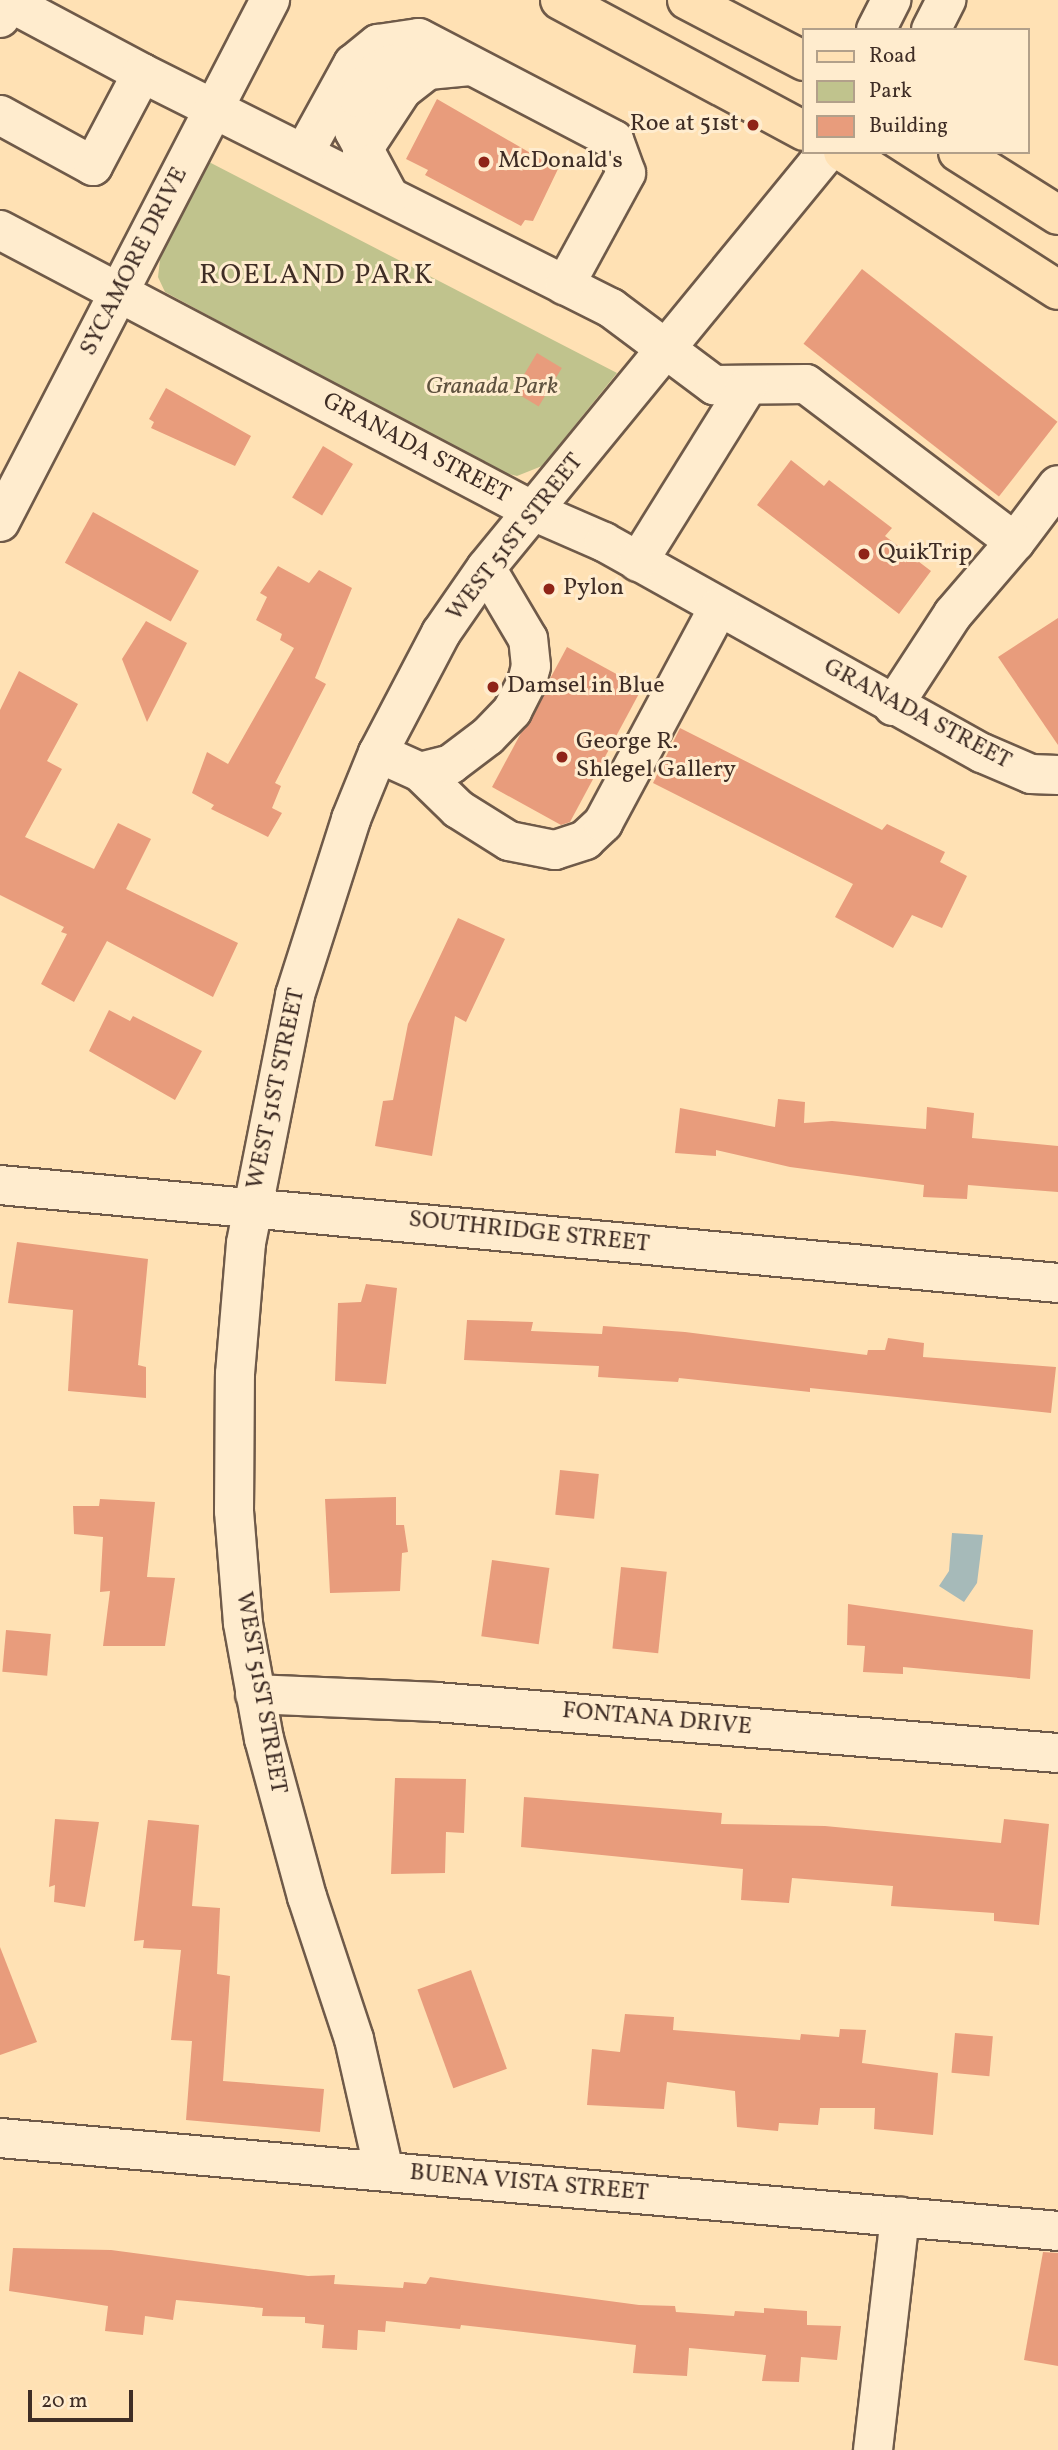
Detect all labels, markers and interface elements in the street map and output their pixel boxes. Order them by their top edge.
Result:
legend [802,28,1030,154]
text: Road [869,42,916,71]
text: Park [869,77,912,106]
place label: Roe at 51st [630,111,739,139]
text: Building [869,112,948,141]
marker: Roe at 51st [745,117,761,133]
place label: McDonald's [498,148,623,176]
marker: McDonald's [476,154,492,170]
street label: SYCAMORE DRIVE [75,163,195,361]
district label: ROELAND PARK [201,259,433,293]
park label: Granada Park [426,374,558,402]
street label: GRANADA STREET [317,387,515,511]
street label: WEST 51ST STREET [441,448,591,628]
place label: QuikTrip [878,540,972,568]
marker: QuikTrip [856,546,872,562]
place label: Pylon [563,575,624,603]
marker: Pylon [541,581,557,597]
street label: GRANADA STREET [818,653,1016,777]
place label: Damsel in Blue [507,673,665,701]
marker: Damsel in Blue [485,679,501,695]
place label: George R. Shlegel Gallery [576,729,736,785]
marker: George R. Shlegel Gallery [554,749,570,765]
street label: WEST 51ST STREET [241,985,313,1193]
street label: SOUTHRIDGE STREET [407,1206,651,1260]
street label: WEST 51ST STREET [228,1589,292,1797]
street label: FONTANA DRIVE [561,1697,753,1743]
street label: BUENA VISTA STREET [408,2159,650,2209]
scale bar [32,2376,136,2420]
text: 20 m [41,2387,87,2416]

